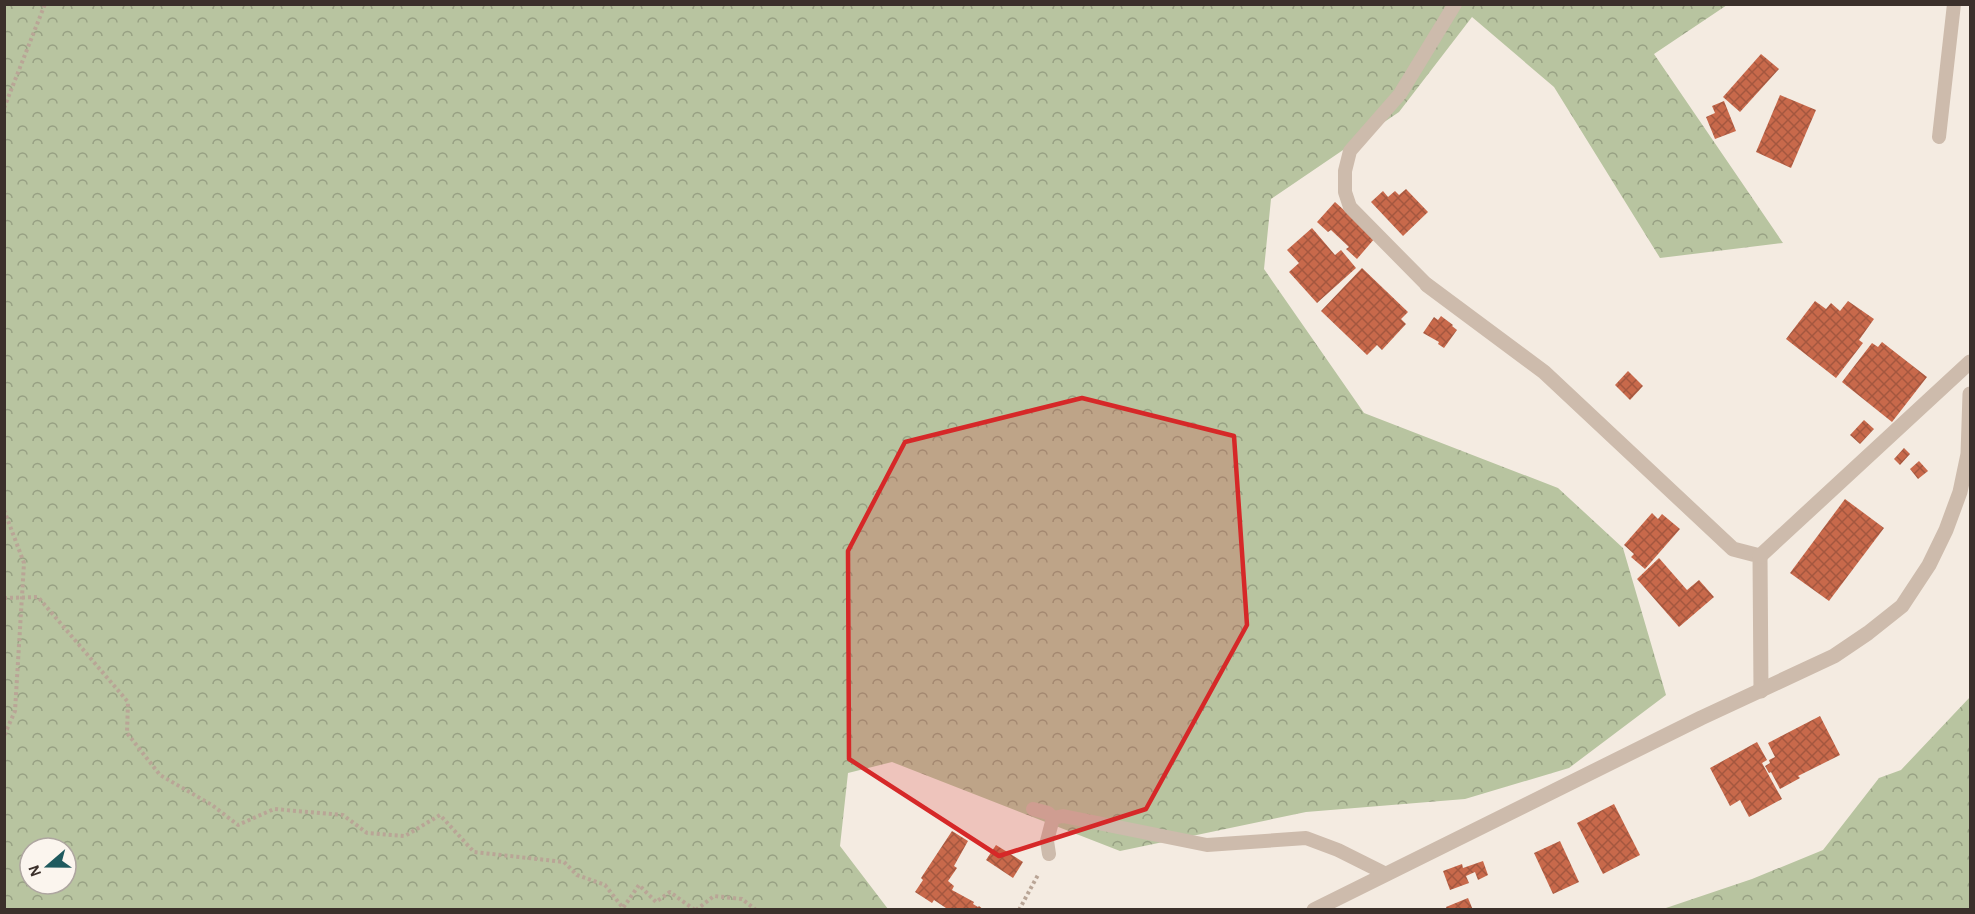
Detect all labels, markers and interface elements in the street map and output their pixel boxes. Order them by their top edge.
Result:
north arrow [18,836,78,896]
text: N [25,863,44,879]

